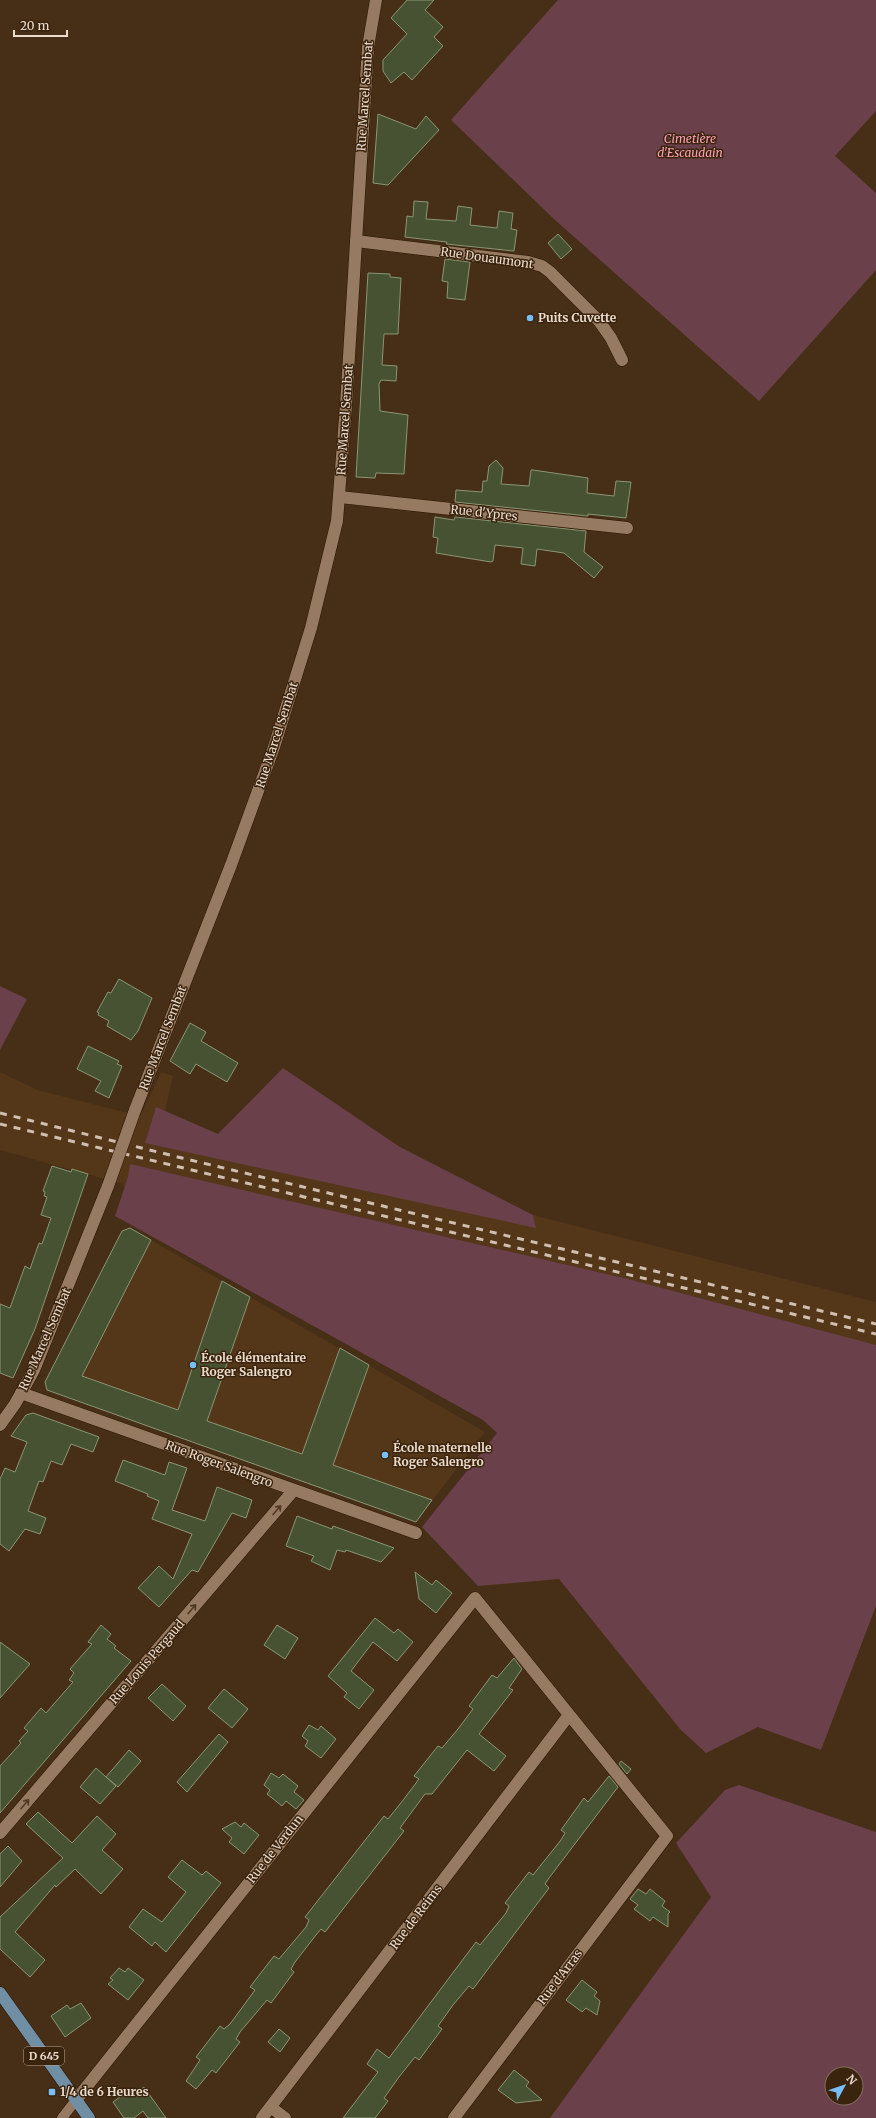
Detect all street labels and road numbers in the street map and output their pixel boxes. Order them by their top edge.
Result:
street label: Rue Marcel Sembat [353,40,376,152]
street label: Rue Douaumont [440,244,535,271]
street label: Rue Marcel Sembat [333,364,356,476]
street label: Rue d'Ypres [450,502,518,523]
street label: Rue Marcel Sembat [252,680,301,790]
street label: Rue Marcel Sembat [136,983,189,1092]
street label: Rue Marcel Sembat [15,1285,74,1392]
street label: Rue Roger Salengro [164,1437,275,1490]
street label: Rue Louis Pergaud [106,1617,187,1707]
street label: Rue de Verdun [243,1812,306,1886]
street label: Rue de Reims [386,1881,445,1952]
street label: Rue d'Arras [534,1946,585,2007]
road number: D 645 [24,2047,64,2065]

